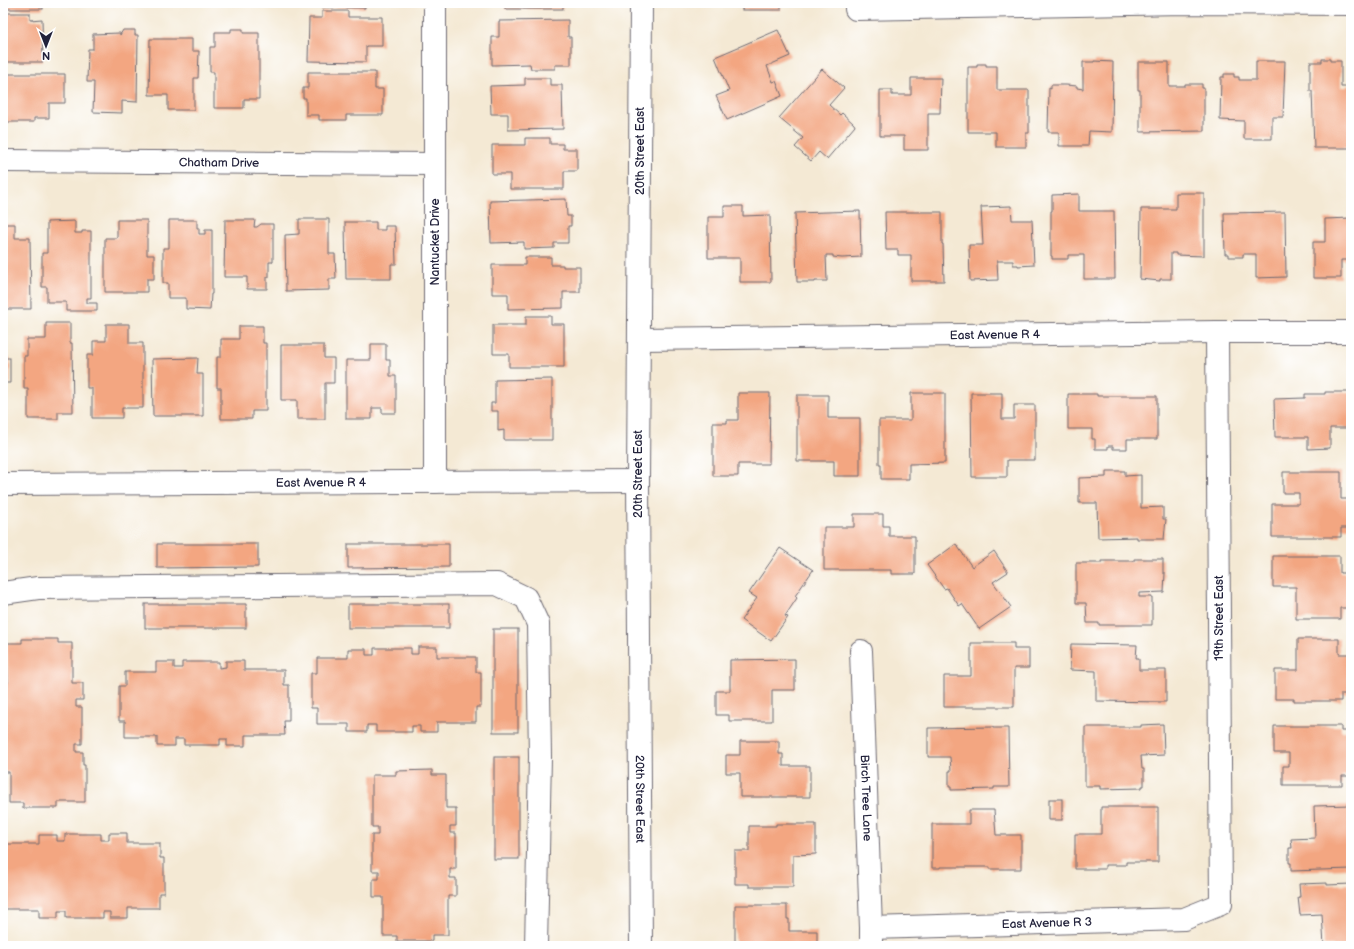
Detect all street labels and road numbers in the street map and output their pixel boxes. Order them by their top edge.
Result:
street label: 20th Street East [633,107,648,195]
street label: Chatham Drive [179,155,259,171]
street label: Nantucket Drive [428,198,443,286]
street label: East Avenue R 4 [950,327,1041,343]
street label: 20th Street East [631,430,646,518]
street label: East Avenue R 4 [276,475,367,491]
street label: 19th Street East [1212,575,1227,661]
street label: Birch Tree Lane [857,754,875,841]
street label: 20th Street East [632,755,647,843]
street label: East Avenue R 3 [1002,915,1092,932]

